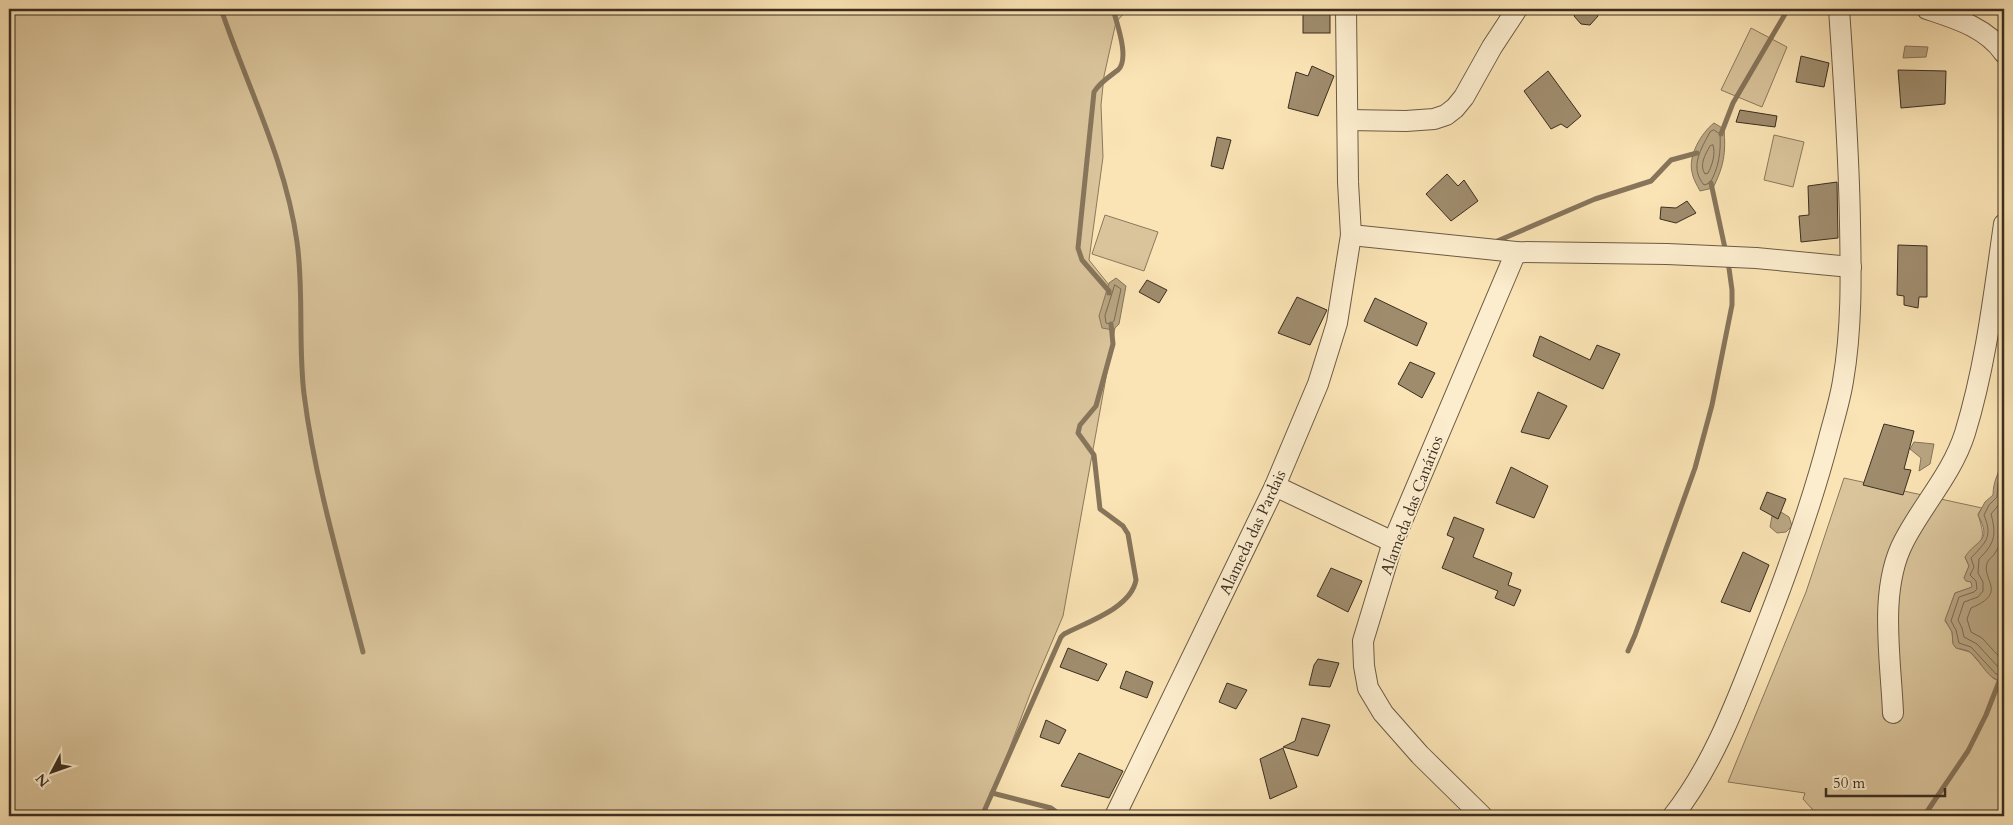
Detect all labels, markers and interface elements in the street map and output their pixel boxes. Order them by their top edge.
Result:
street label: Alameda das Canários [1375,433,1449,578]
street label: Alameda das Pardais [1214,466,1292,598]
north arrow [28,748,78,798]
scale bar [1826,765,1944,797]
text: N [31,769,54,791]
text: 50 m [1833,773,1865,793]

